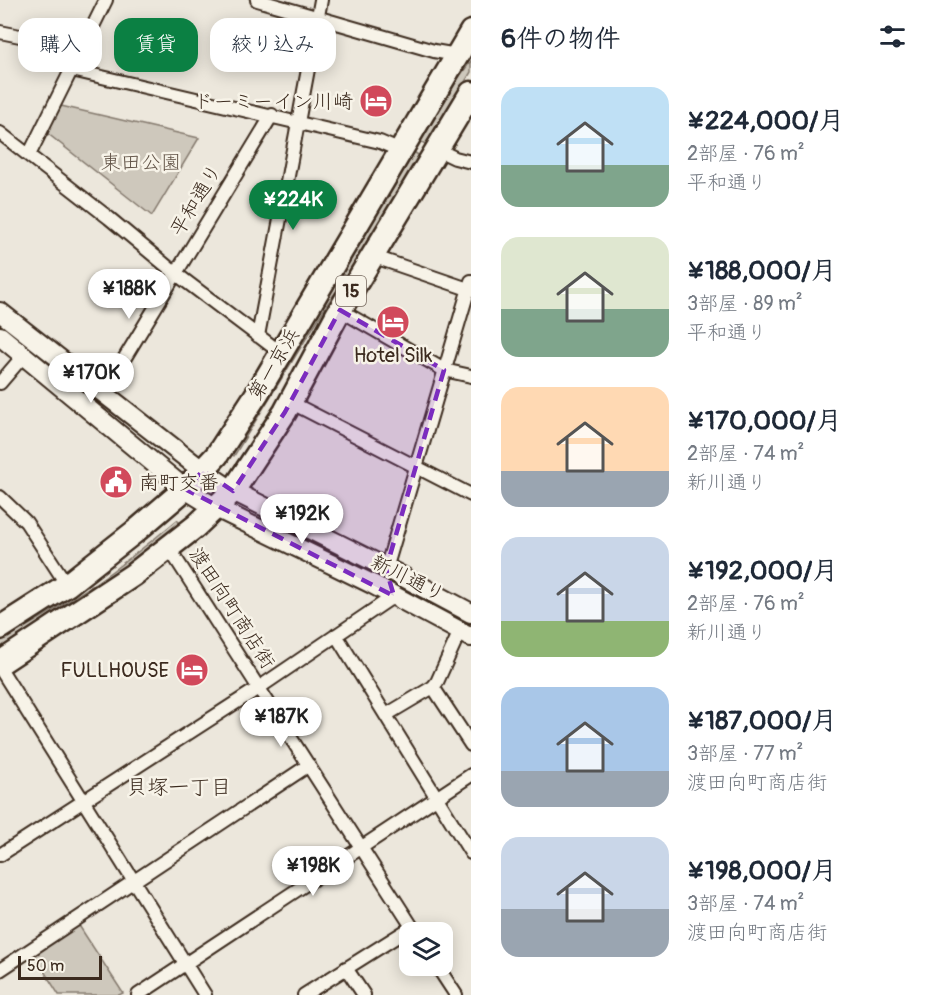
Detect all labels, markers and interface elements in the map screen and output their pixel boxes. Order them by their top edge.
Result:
chip: 購入 [18,18,102,72]
chip: 賃貸 [114,18,198,72]
chip: 絞り込み [210,18,336,72]
icon: filters [876,20,909,53]
text: 6件の物件 [501,23,620,55]
hotel icon: ドーミーイン川崎 [358,83,394,119]
place label: ドーミーイン川崎 [193,89,353,114]
text: ¥224,000/月 [687,105,844,137]
icon: home [549,111,621,183]
text: 2部屋 · 76 m² [687,141,804,166]
park label: 東田公園 [101,150,181,175]
street label: 平和通り [165,159,227,241]
text: 平和通り [687,170,767,195]
pin: ¥224K [251,180,335,231]
text: ¥224K [263,187,323,212]
text: ¥188,000/月 [687,255,837,287]
icon: home [549,261,621,333]
pin: ¥188K [87,269,171,320]
text: ¥188K [102,276,156,301]
road number: 15 [336,276,366,306]
text: 3部屋 · 89 m² [687,291,803,316]
hotel icon: Hotel Silk [375,304,411,340]
text: 平和通り [687,320,767,345]
street label: 第一京浜 [243,323,305,405]
place label: Hotel Silk [354,343,433,368]
pin: ¥170K [49,353,133,404]
text: ¥170K [62,360,120,385]
text: ¥170,000/月 [687,405,842,437]
icon: home [549,411,621,483]
text: 2部屋 · 74 m² [687,441,804,466]
public building icon: 南町交番 [98,464,134,500]
place label: 南町交番 [139,470,219,495]
text: 新川通り [687,470,767,495]
pin: ¥192K [260,494,344,545]
text: ¥192K [274,501,330,526]
street label: 渡田向町商店街 [183,542,281,674]
street label: 新川通り [367,549,449,607]
text: ¥192,000/月 [687,555,838,587]
icon: home [549,561,621,633]
text: 2部屋 · 76 m² [687,591,804,616]
text: 新川通り [687,620,767,645]
hotel icon: FULLHOUSE [174,652,210,688]
place label: FULLHOUSE [61,658,169,683]
pin: ¥187K [239,697,323,748]
text: ¥187K [254,704,308,729]
text: ¥187,000/月 [687,705,837,737]
icon: home [549,711,621,783]
text: 3部屋 · 77 m² [687,741,803,766]
text: 渡田向町商店街 [687,770,827,795]
district label: 貝塚一丁目 [127,774,232,801]
pin: ¥198K [271,846,355,897]
text: ¥198K [286,853,340,878]
text: ¥198,000/月 [687,855,837,887]
icon: home [549,861,621,933]
text: 3部屋 · 74 m² [687,891,804,916]
text: 渡田向町商店街 [687,920,827,945]
map controls [399,922,453,976]
button: layers [399,922,453,976]
scale bar [18,953,102,980]
text: 50 m [27,956,64,976]

